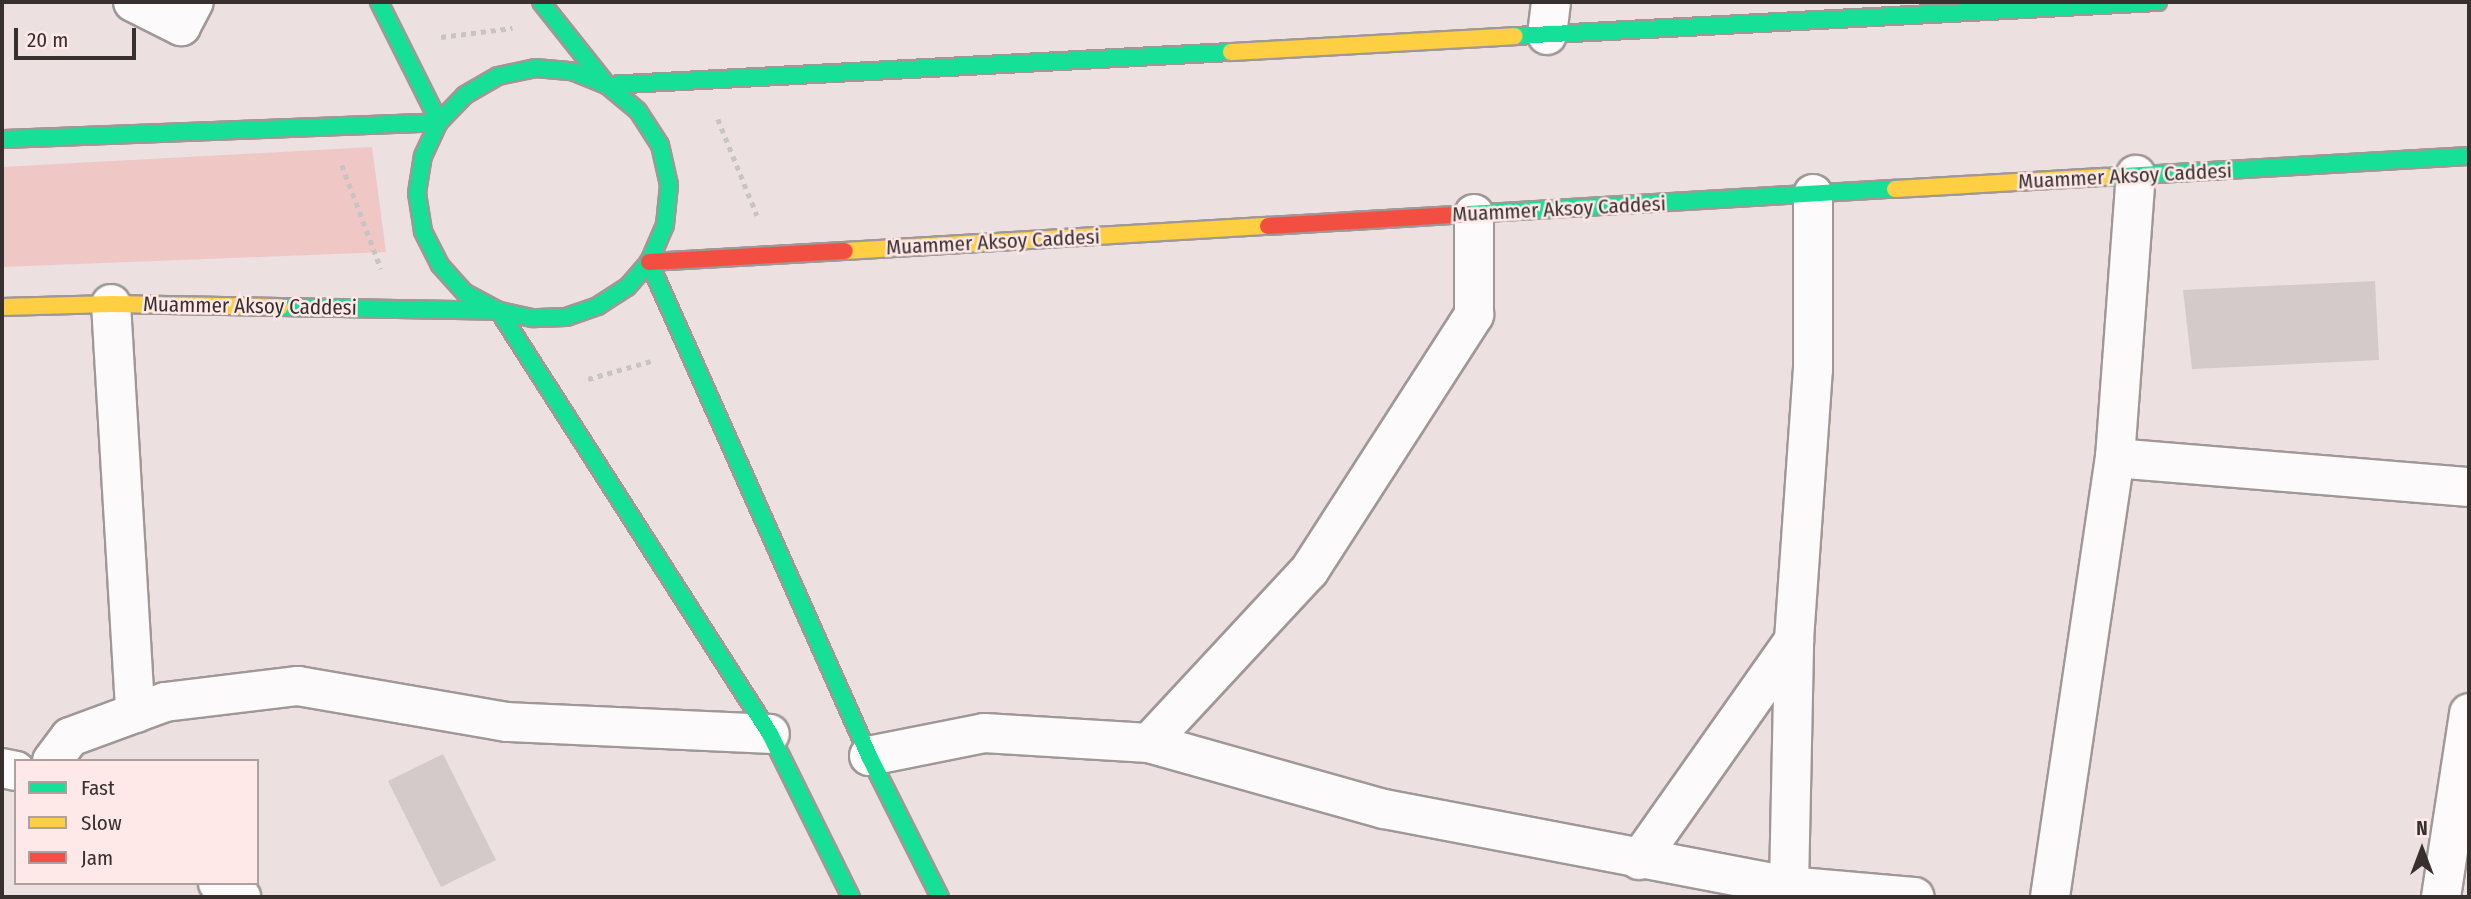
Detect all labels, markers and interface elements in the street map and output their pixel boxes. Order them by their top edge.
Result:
scale bar [18,14,140,58]
text: 20 m [27,27,68,53]
street label: Muammer Aksoy Caddesi [2017,158,2233,194]
street label: Muammer Aksoy Caddesi [1451,191,1667,227]
street label: Muammer Aksoy Caddesi [885,224,1101,260]
street label: Muammer Aksoy Caddesi [143,292,357,320]
legend [14,759,259,885]
text: Fast [81,775,115,801]
text: Slow [81,810,122,836]
north arrow [2387,815,2457,885]
text: N [2416,817,2428,840]
text: Jam [81,845,113,871]

